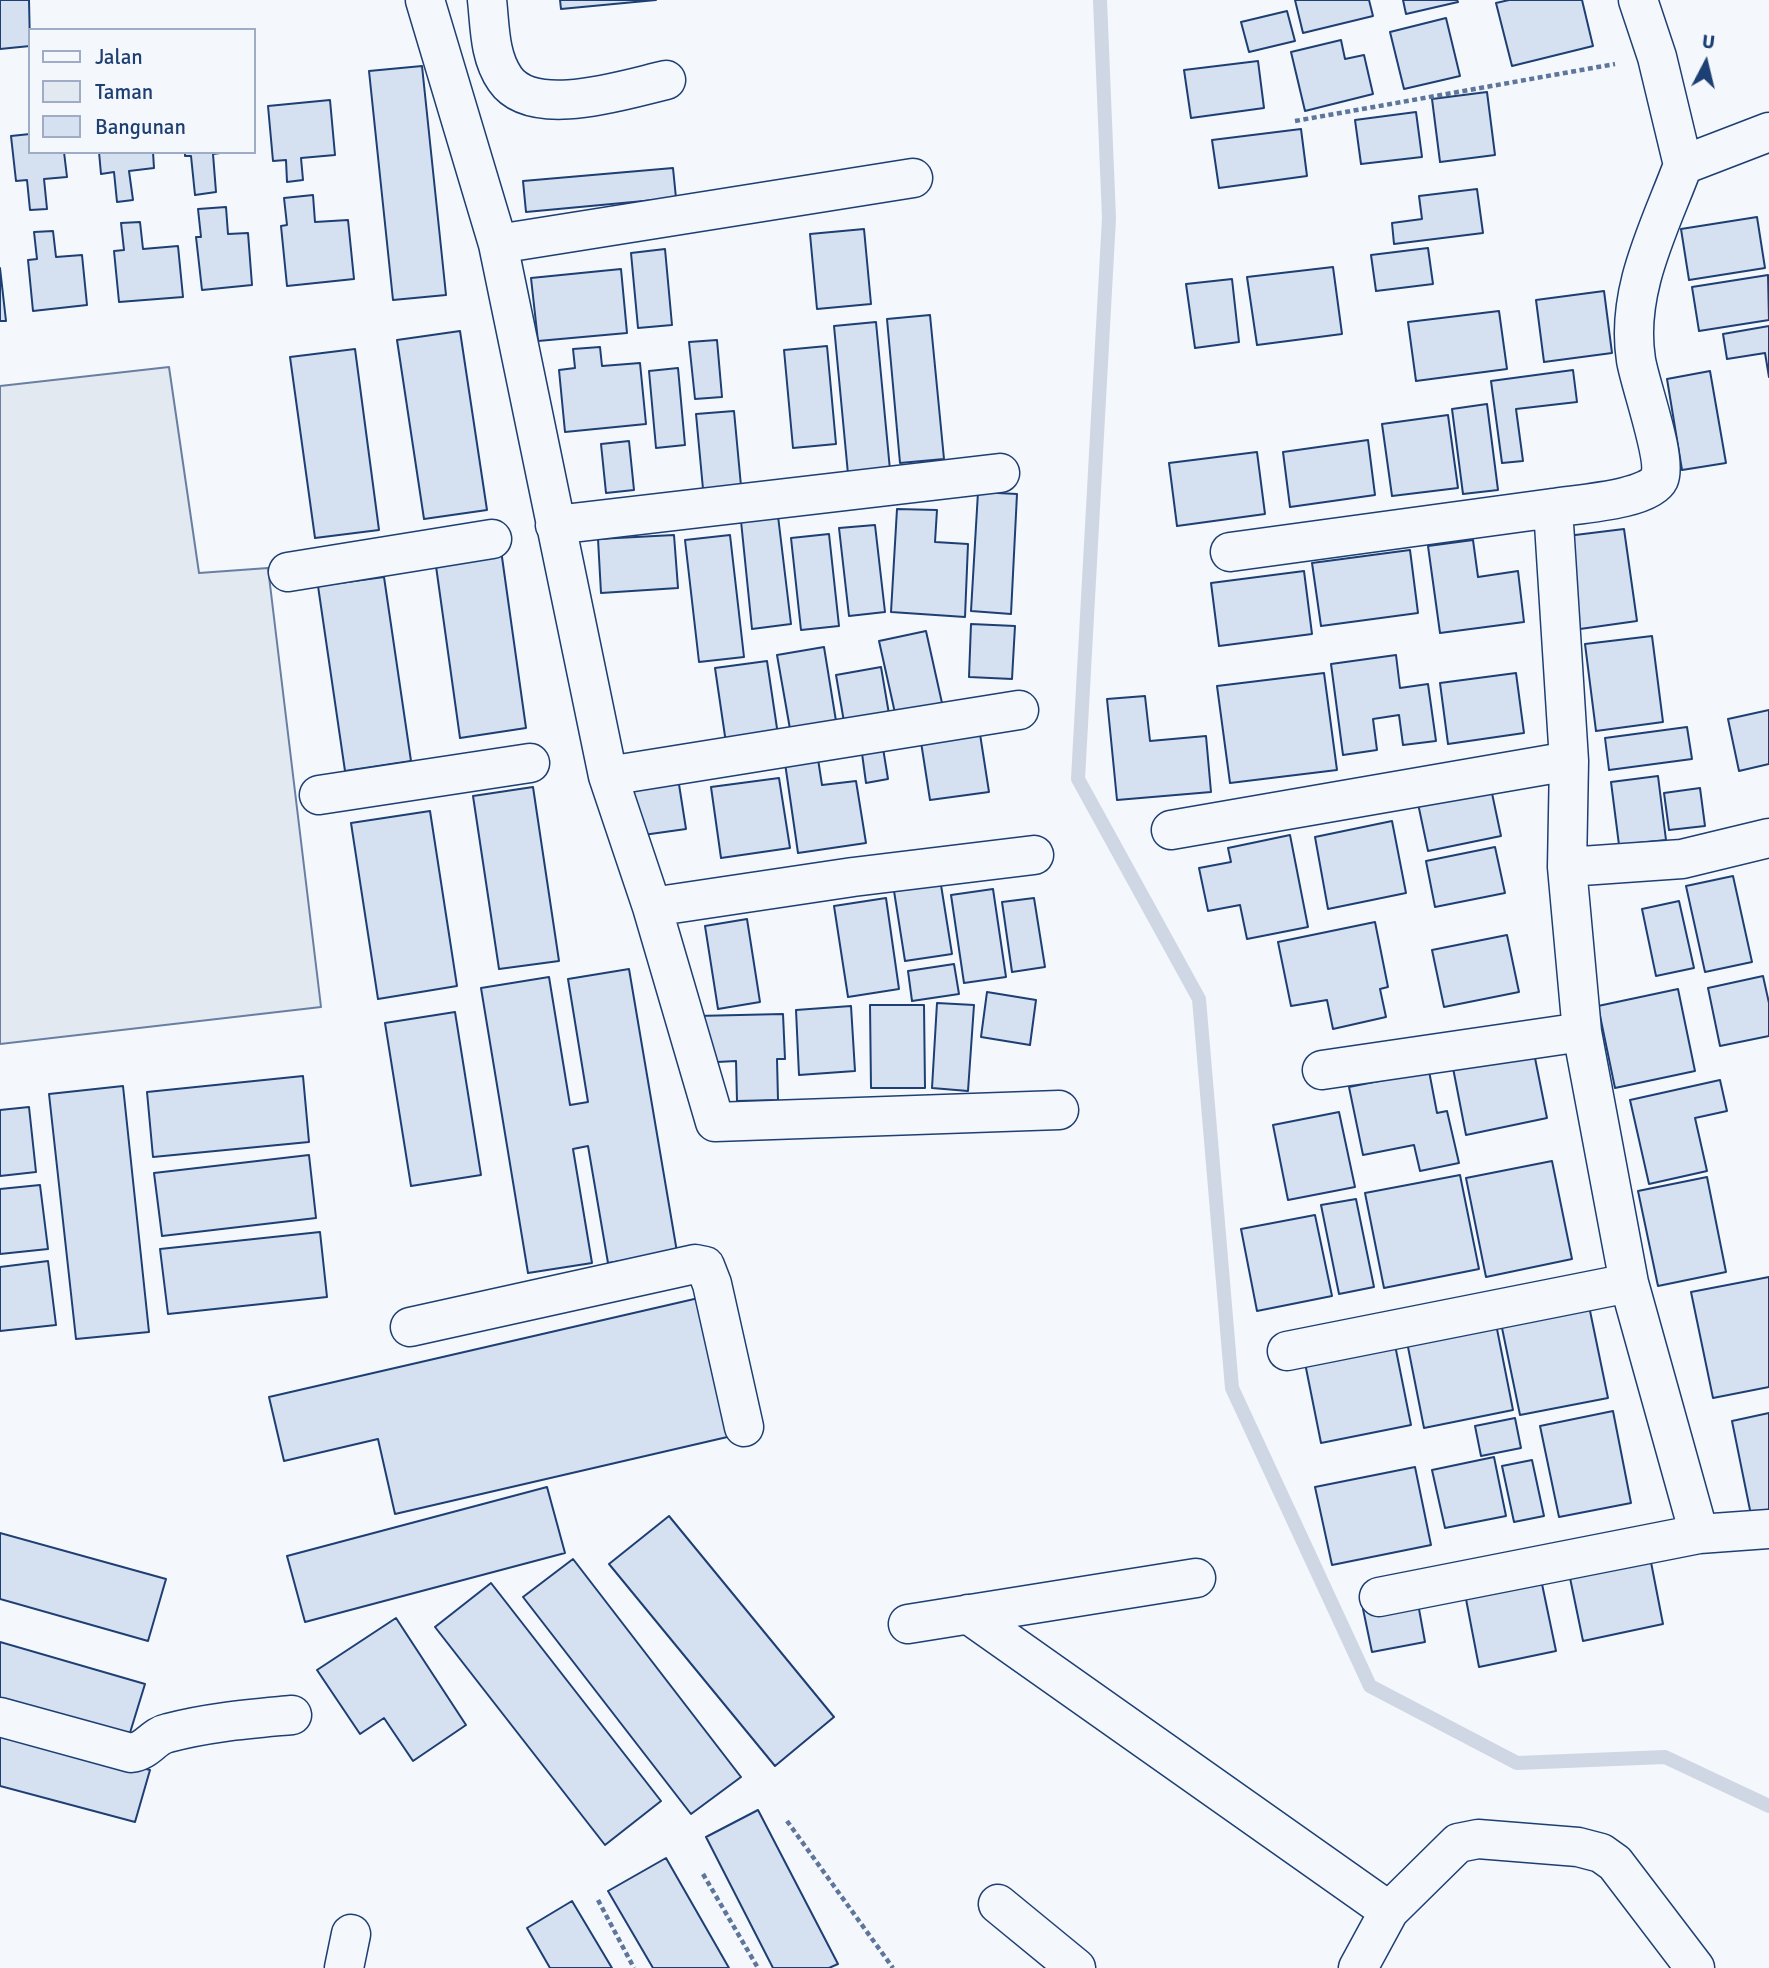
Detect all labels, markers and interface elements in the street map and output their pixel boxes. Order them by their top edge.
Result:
legend [28,28,256,154]
north arrow [1671,28,1741,98]
text: U [1701,29,1716,55]
text: Jalan [95,44,143,70]
text: Taman [95,79,153,105]
text: Bangunan [95,114,186,140]

